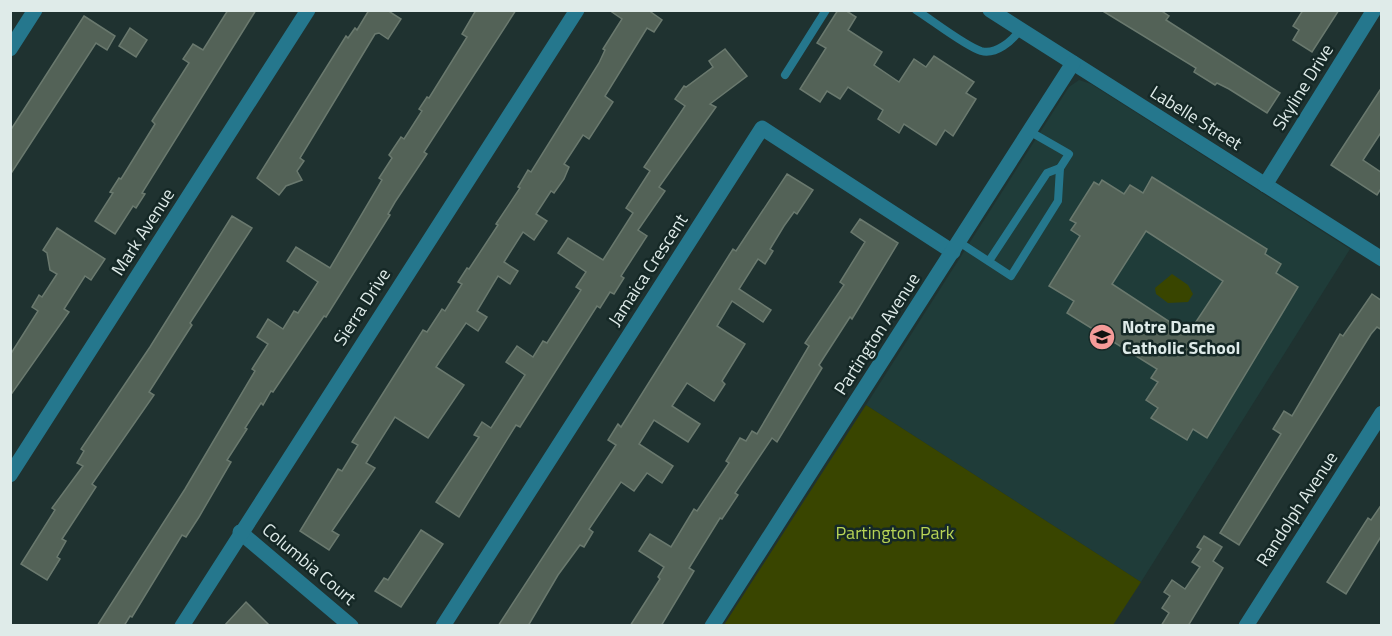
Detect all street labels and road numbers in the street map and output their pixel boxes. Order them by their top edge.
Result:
street label: Skyline Drive [1265,38,1340,135]
street label: Labelle Street [1145,79,1248,157]
street label: Mark Avenue [104,183,181,281]
street label: Jamaica Crescent [601,208,694,331]
street label: Sierra Drive [326,263,397,351]
street label: Partington Avenue [827,267,926,400]
street label: Randolph Avenue [1249,446,1344,572]
street label: Columbia Court [256,516,363,612]

